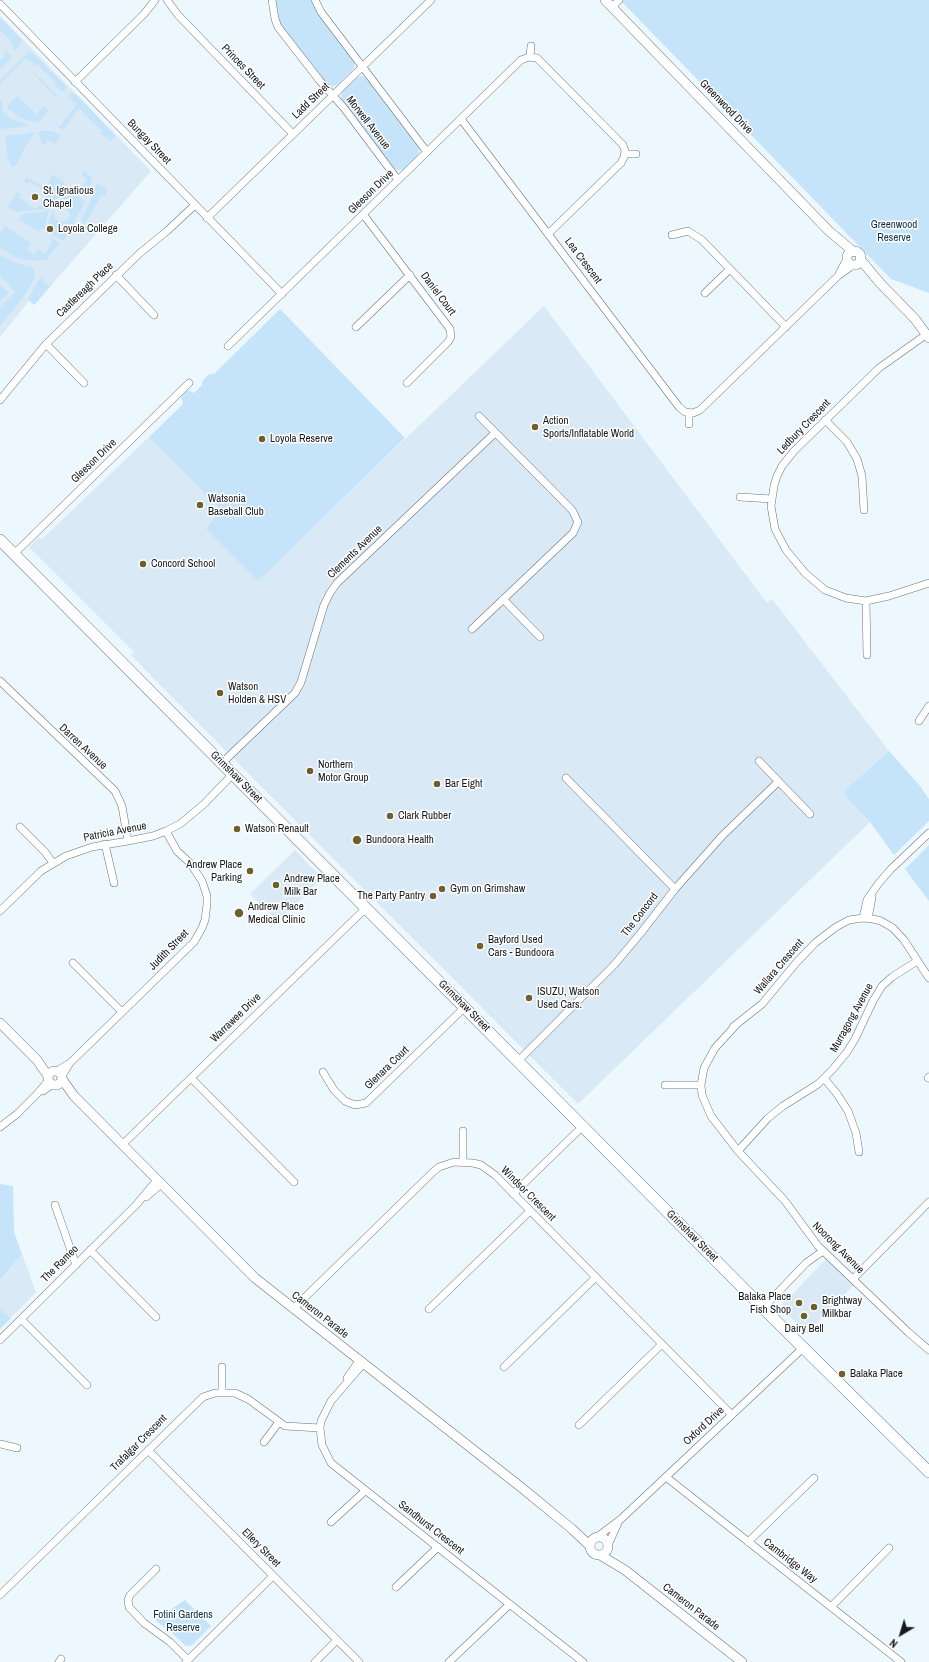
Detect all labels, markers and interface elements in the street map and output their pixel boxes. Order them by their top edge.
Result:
street label: Princes Street [218,42,268,92]
street label: Greenwood Drive [697,77,755,137]
street label: Ladd Street [290,80,332,122]
street label: Morwell Avenue [343,94,393,152]
street label: Bungay Street [124,117,174,167]
street label: Gleeson Drive [346,167,396,217]
place label: St. Ignatious Chapel [43,184,94,210]
marker: St. Ignatious Chapel [30,192,40,202]
park label: Greenwood Reserve [871,218,917,244]
place label: Loyola College [58,222,118,236]
marker: Loyola College [45,224,55,234]
street label: Lea Crescent [562,236,604,286]
street label: Castlereagh Place [54,260,116,320]
street label: Daniel Court [417,270,459,318]
street label: Ledbury Crescent [775,397,833,457]
place label: Action Sports/Inflatable World [543,414,634,440]
marker: Action Sports/Inflatable World [530,422,540,432]
place label: Loyola Reserve [270,432,333,446]
marker: Loyola Reserve [257,434,267,444]
street label: Gleeson Drive [69,436,119,486]
place label: Watsonia Baseball Club [208,492,264,518]
marker: Watsonia Baseball Club [195,500,205,510]
street label: Clements Avenue [325,523,385,581]
place label: Concord School [151,557,215,571]
marker: Concord School [138,559,148,569]
place label: Watson Holden & HSV [228,680,286,706]
marker: Watson Holden & HSV [215,688,225,698]
street label: Darren Avenue [56,722,110,772]
street label: Grimshaw Street [207,748,265,806]
place label: Northern Motor Group [318,758,369,784]
marker: Northern Motor Group [305,766,315,776]
place label: Bar Eight [445,777,483,791]
marker: Bar Eight [432,779,442,789]
place label: Clark Rubber [398,809,451,823]
marker: Clark Rubber [385,811,395,821]
street label: Patricia Avenue [82,819,148,845]
place label: Watson Renault [245,822,309,836]
marker: Watson Renault [232,824,242,834]
place label: Bundoora Health [366,833,434,847]
marker: Bundoora Health [351,834,363,846]
place label: Andrew Place Parking [186,858,242,884]
marker: Andrew Place Parking [245,866,255,876]
place label: Andrew Place Milk Bar [284,872,340,898]
marker: Andrew Place Milk Bar [271,880,281,890]
place label: Gym on Grimshaw [450,882,525,896]
marker: Gym on Grimshaw [437,884,447,894]
place label: The Party Pantry [357,889,425,903]
street label: The Concord [619,890,661,940]
marker: The Party Pantry [428,891,438,901]
place label: Andrew Place Medical Clinic [248,900,305,926]
marker: Andrew Place Medical Clinic [233,907,245,919]
street label: Judith Street [146,927,192,973]
place label: Bayford Used Cars - Bundoora [488,933,554,959]
street label: Wallara Crescent [751,937,807,997]
marker: Bayford Used Cars - Bundoora [475,941,485,951]
street label: Grimshaw Street [435,977,493,1035]
street label: Murragong Avenue [828,981,876,1055]
place label: ISUZU, Watson Used Cars. [537,985,599,1011]
street label: Warrawee Drive [208,991,264,1045]
marker: ISUZU, Watson Used Cars. [524,993,534,1003]
street label: Glenara Court [362,1044,412,1092]
street label: Windsor Crescent [498,1164,558,1224]
street label: Grimshaw Street [663,1207,721,1265]
street label: Noorong Avenue [809,1219,867,1277]
street label: The Rameo [39,1243,81,1285]
street label: Cameron Parade [289,1289,351,1341]
place label: Balaka Place Fish Shop [738,1290,791,1316]
place label: Brightway Milkbar [822,1294,862,1320]
marker: Balaka Place Fish Shop [794,1298,804,1308]
marker: Brightway Milkbar [809,1302,819,1312]
marker: Dairy Bell [799,1311,809,1321]
place label: Dairy Bell [784,1322,824,1336]
place label: Balaka Place [850,1367,903,1381]
marker: Balaka Place [837,1369,847,1379]
street label: Oxford Drive [681,1404,727,1448]
street label: Trafalgar Crescent [108,1412,170,1474]
street label: Sandhurst Crescent [396,1498,466,1558]
street label: Ellery Street [239,1526,283,1570]
street label: Cambridge Way [760,1536,820,1586]
street label: Cameron Parade [660,1581,722,1633]
park label: Fotini Gardens Reserve [153,1608,213,1634]
north arrow [881,1614,921,1654]
text: N [887,1636,900,1651]

